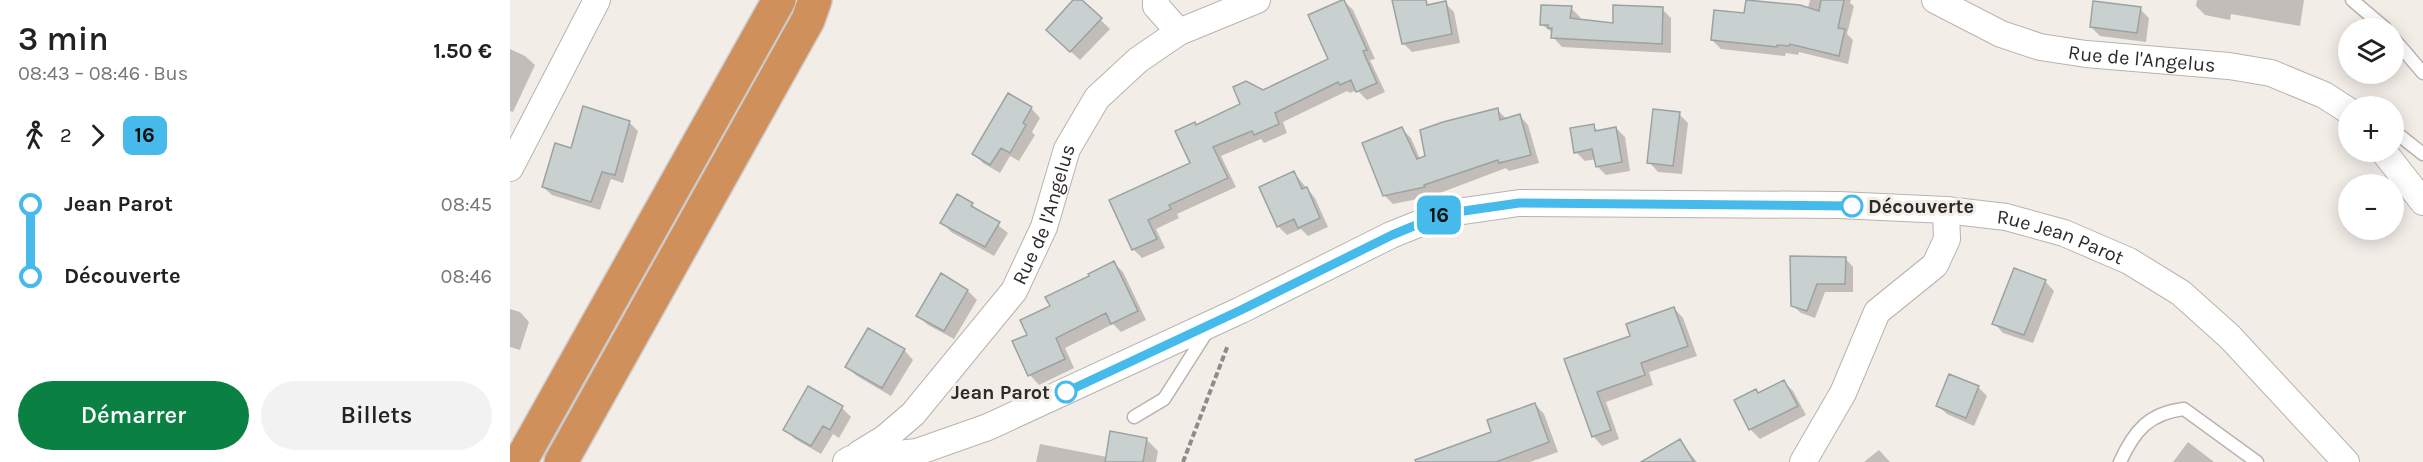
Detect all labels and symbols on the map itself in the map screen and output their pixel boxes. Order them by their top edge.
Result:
street label: Rue de l'Angelus [2067,40,2217,77]
street label: Rue de l'Angelus [1008,142,1080,288]
marker: Découverte [1841,195,1863,217]
place label: Découverte [1868,195,1974,218]
line badge: 16 [1412,196,1466,234]
street label: Rue Jean Parot [1996,205,2128,270]
place label: Jean Parot [951,381,1050,404]
marker: Jean Parot [1055,381,1077,403]

